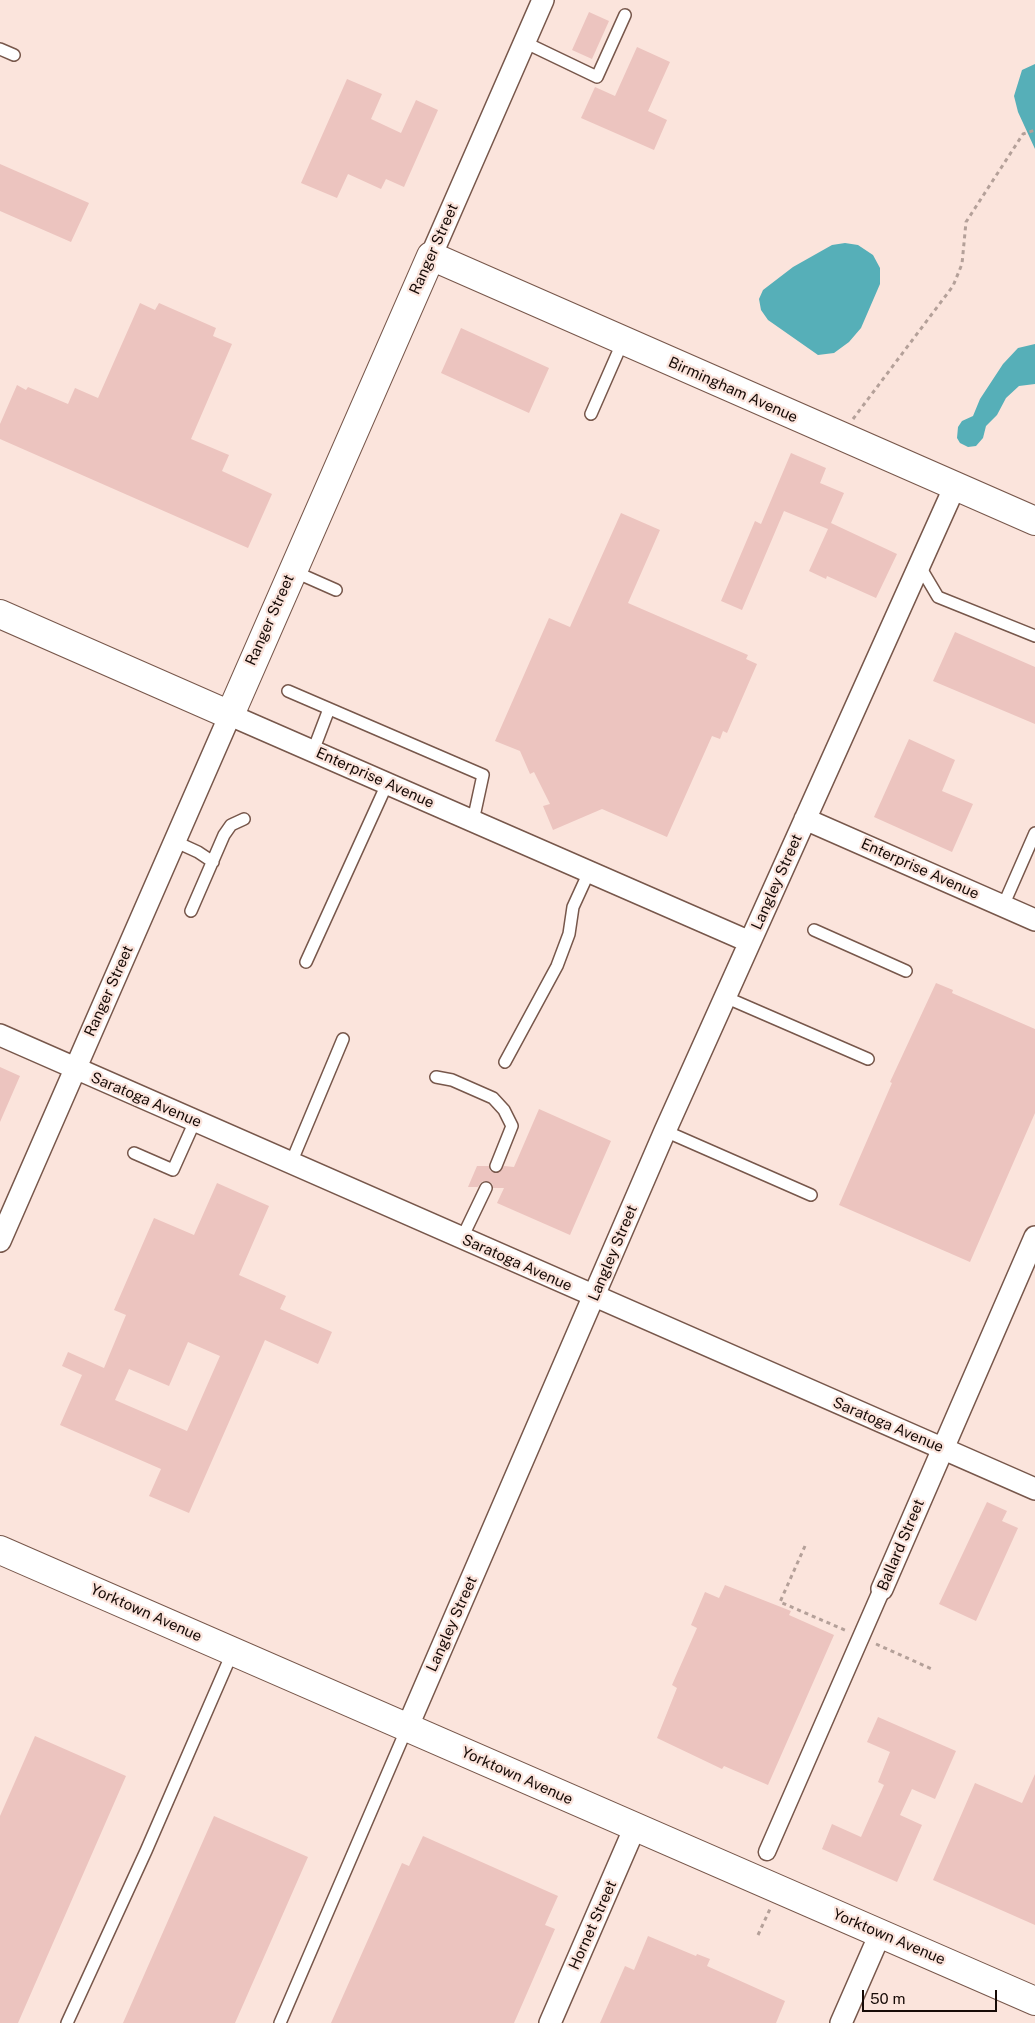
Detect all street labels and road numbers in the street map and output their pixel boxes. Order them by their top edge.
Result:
street label: Ranger Street [406,201,462,297]
street label: Birmingham Avenue [666,353,800,427]
street label: Ranger Street [242,572,298,668]
street label: Enterprise Avenue [313,744,437,812]
street label: Langley Street [748,831,806,933]
street label: Enterprise Avenue [858,835,982,903]
street label: Ranger Street [81,943,137,1039]
street label: Saratoga Avenue [88,1069,204,1131]
street label: Langley Street [585,1202,641,1304]
street label: Saratoga Avenue [459,1231,575,1295]
street label: Saratoga Avenue [830,1394,946,1456]
street label: Ballard Street [874,1497,928,1593]
street label: Langley Street [423,1573,481,1675]
street label: Yorktown Avenue [87,1580,205,1646]
street label: Yorktown Avenue [458,1743,576,1809]
street label: Hornet Street [565,1878,621,1972]
street label: Yorktown Avenue [830,1905,948,1969]

